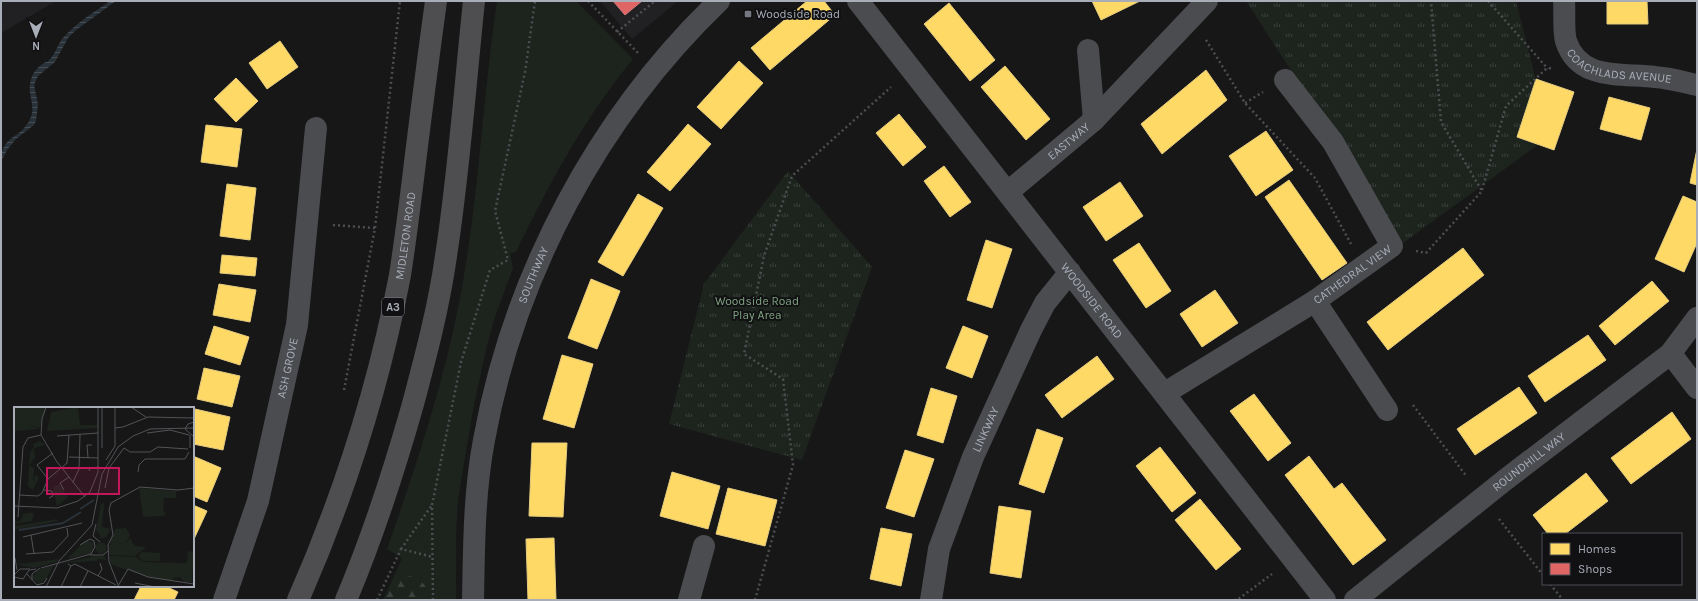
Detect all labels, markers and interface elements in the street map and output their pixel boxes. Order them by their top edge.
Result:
place label: Woodside Road [756,7,840,21]
marker: Woodside Road [743,9,753,19]
north arrow [16,16,56,56]
text: N [32,39,40,52]
street label: COACHLADS AVENUE [1564,46,1673,86]
street label: EASTWAY [1045,119,1093,163]
street label: MIDLETON ROAD [392,191,418,281]
street label: CATHEDRAL VIEW [1311,241,1395,307]
street label: SOUTHWAY [515,244,552,306]
street label: WOODSIDE ROAD [1058,260,1126,341]
park label: Woodside Road Play Area [715,294,799,322]
road number: A3 [382,298,404,316]
street label: ASH GROVE [274,336,301,399]
street label: LINKWAY [969,404,1002,454]
inset map [14,407,194,587]
street label: ROUNDHILL WAY [1490,429,1568,494]
legend [1542,533,1682,585]
text: Homes [1578,542,1616,556]
text: Shops [1578,562,1612,576]

